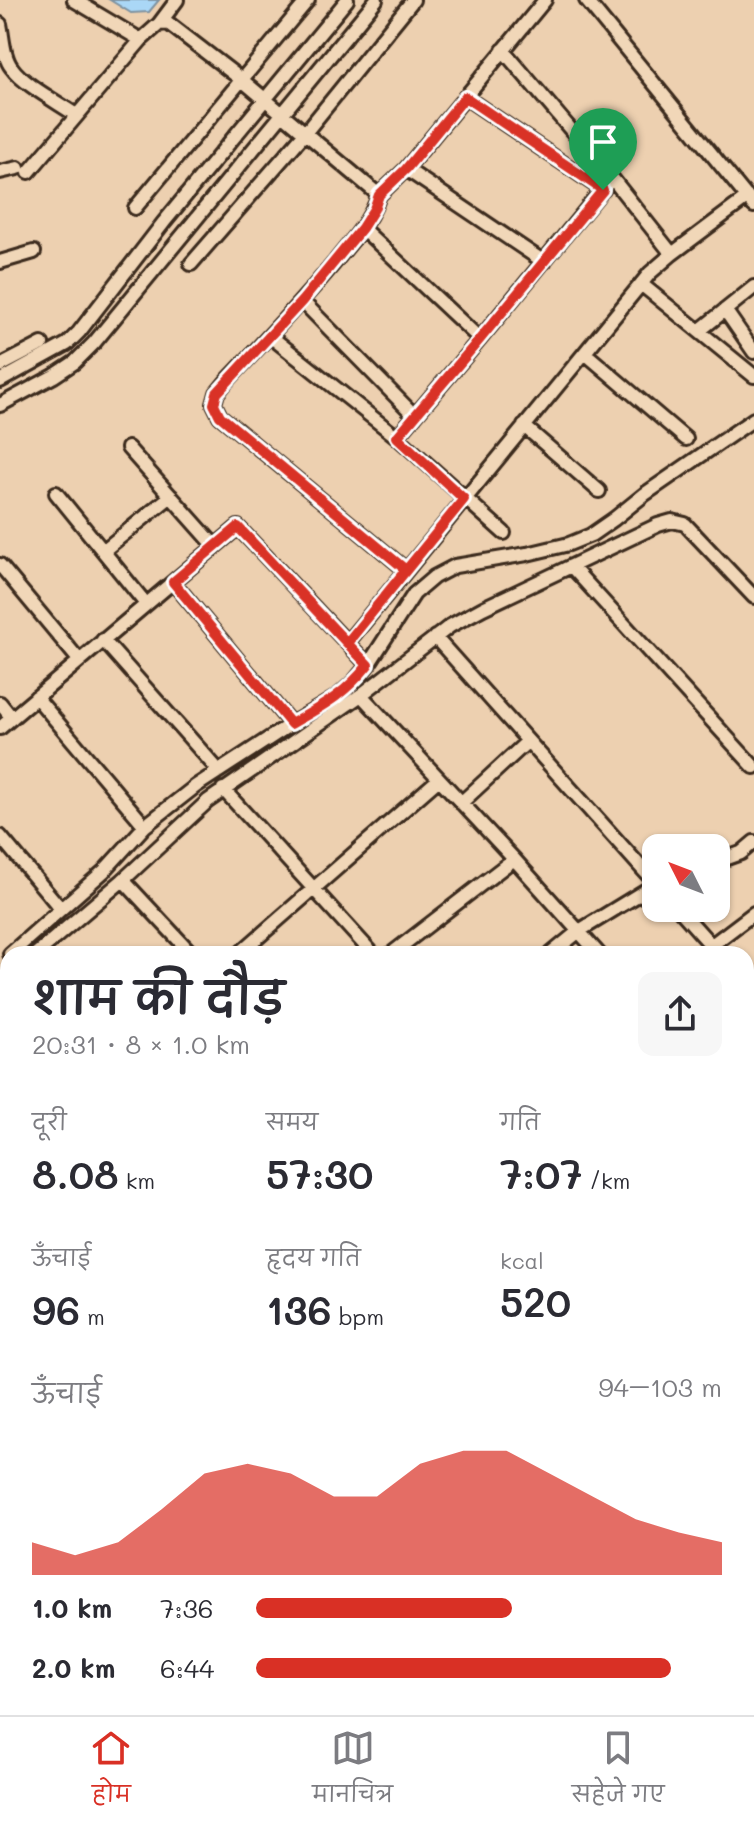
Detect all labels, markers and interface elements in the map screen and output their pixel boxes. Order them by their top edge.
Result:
pin [569,108,637,190]
icon: arrive [581,120,625,164]
north arrow [642,834,730,922]
map controls [642,834,730,922]
text: शाम की दौड़ [32,968,284,1025]
button: share [638,972,722,1056]
text: 20:31 · 8 × 1.0 km [32,1027,250,1061]
text: दूरी [32,1107,67,1136]
text: समय [266,1107,318,1136]
text: गति [500,1107,540,1136]
text: 8.08 [32,1147,119,1199]
text: 57:30 [266,1147,373,1199]
text: 7:07 [500,1147,583,1199]
text: km [119,1166,155,1195]
text: /km [583,1166,630,1195]
text: ऊँचाई [32,1243,91,1272]
text: हृदय गति [266,1243,361,1272]
text: kcal [500,1246,544,1275]
text: 520 [500,1275,571,1327]
text: 96 [32,1283,80,1335]
text: 136 [266,1283,332,1335]
text: m [80,1302,105,1331]
text: bpm [332,1302,384,1331]
text: 94–103 m [598,1370,722,1404]
text: ऊँचाई [32,1376,102,1410]
text: 1.0 km [32,1591,112,1625]
text: 7:36 [160,1591,213,1625]
text: 2.0 km [32,1651,115,1685]
text: 6:44 [160,1651,214,1685]
tab: होम [89,1726,133,1819]
tab: मानचित्र [312,1726,393,1819]
tab: सहेजे गए [572,1726,665,1819]

